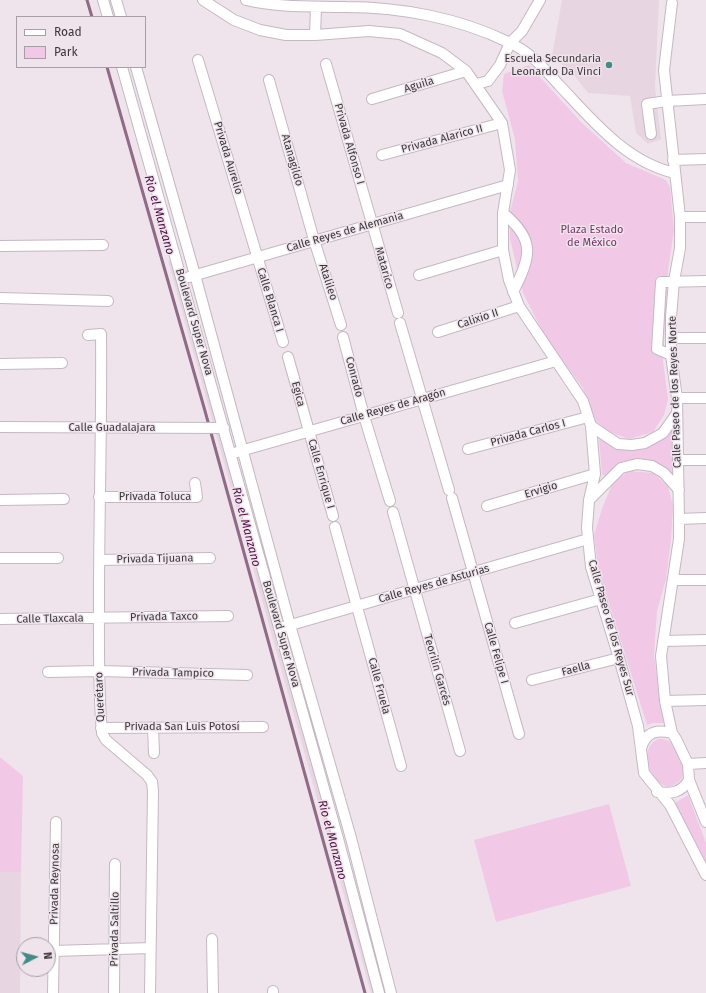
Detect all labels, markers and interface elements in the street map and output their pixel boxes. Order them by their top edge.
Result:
legend [16,16,146,68]
text: Road [54,25,82,39]
text: Park [54,45,78,59]
place label: Escuela Secundaria Leonardo Da Vinci [505,52,601,78]
marker: Escuela Secundaria Leonardo Da Vinci [604,60,614,70]
street label: Aguila [402,74,436,96]
street label: Privada Alfonso I [331,102,367,186]
street label: Privada Aurelio [211,120,245,196]
street label: Privada Alarico II [400,122,484,156]
street label: Atanagildo [278,132,306,188]
water label: Rio el Manzano [141,174,177,256]
street label: Calle Reyes de Alemania [285,209,405,255]
park label: Plaza Estado de México [561,223,623,249]
street label: Matarico [372,245,396,291]
street label: Atalileo [316,262,340,302]
street label: Calle Blanca I [254,266,286,334]
street label: Boulevard Super Nova [172,267,216,377]
street label: Calixio II [456,306,500,332]
street label: Calle Paseo de los Reyes Norte [666,316,684,468]
street label: Conrado [342,355,366,399]
street label: Egica [288,380,308,408]
street label: Calle Reyes de Aragón [339,386,447,428]
street label: Privada Carlos I [489,417,567,449]
street label: Calle Guadalajara [69,421,155,435]
street label: Calle Enrique I [305,438,337,510]
street label: Ervigio [523,479,559,501]
water label: Rio el Manzano [228,485,264,569]
street label: Privada Toluca [119,490,191,504]
street label: Privada Tijuana [116,552,194,566]
street label: Calle Paseo de los Reyes Sur [585,558,637,698]
street label: Calle Reyes de Asturias [377,562,491,606]
street label: Boulevard Super Nova [259,579,303,689]
street label: Privada Taxco [130,610,198,624]
street label: Calle Tlaxcala [16,612,84,626]
street label: Calle Felipe I [481,621,511,685]
street label: Teorilin Garcés [421,633,453,707]
street label: Calle Fruela [365,656,393,716]
street label: Faella [560,659,592,679]
street label: Privada Tampico [132,666,214,680]
street label: Querétaro [93,672,107,722]
street label: Privada San Luis Potosí [124,720,240,734]
water label: Rio el Manzano [314,798,350,882]
street label: Privada Reynosa [48,843,62,925]
street label: Privada Saltillo [108,891,122,967]
north arrow [16,937,56,977]
text: N [41,951,54,960]

